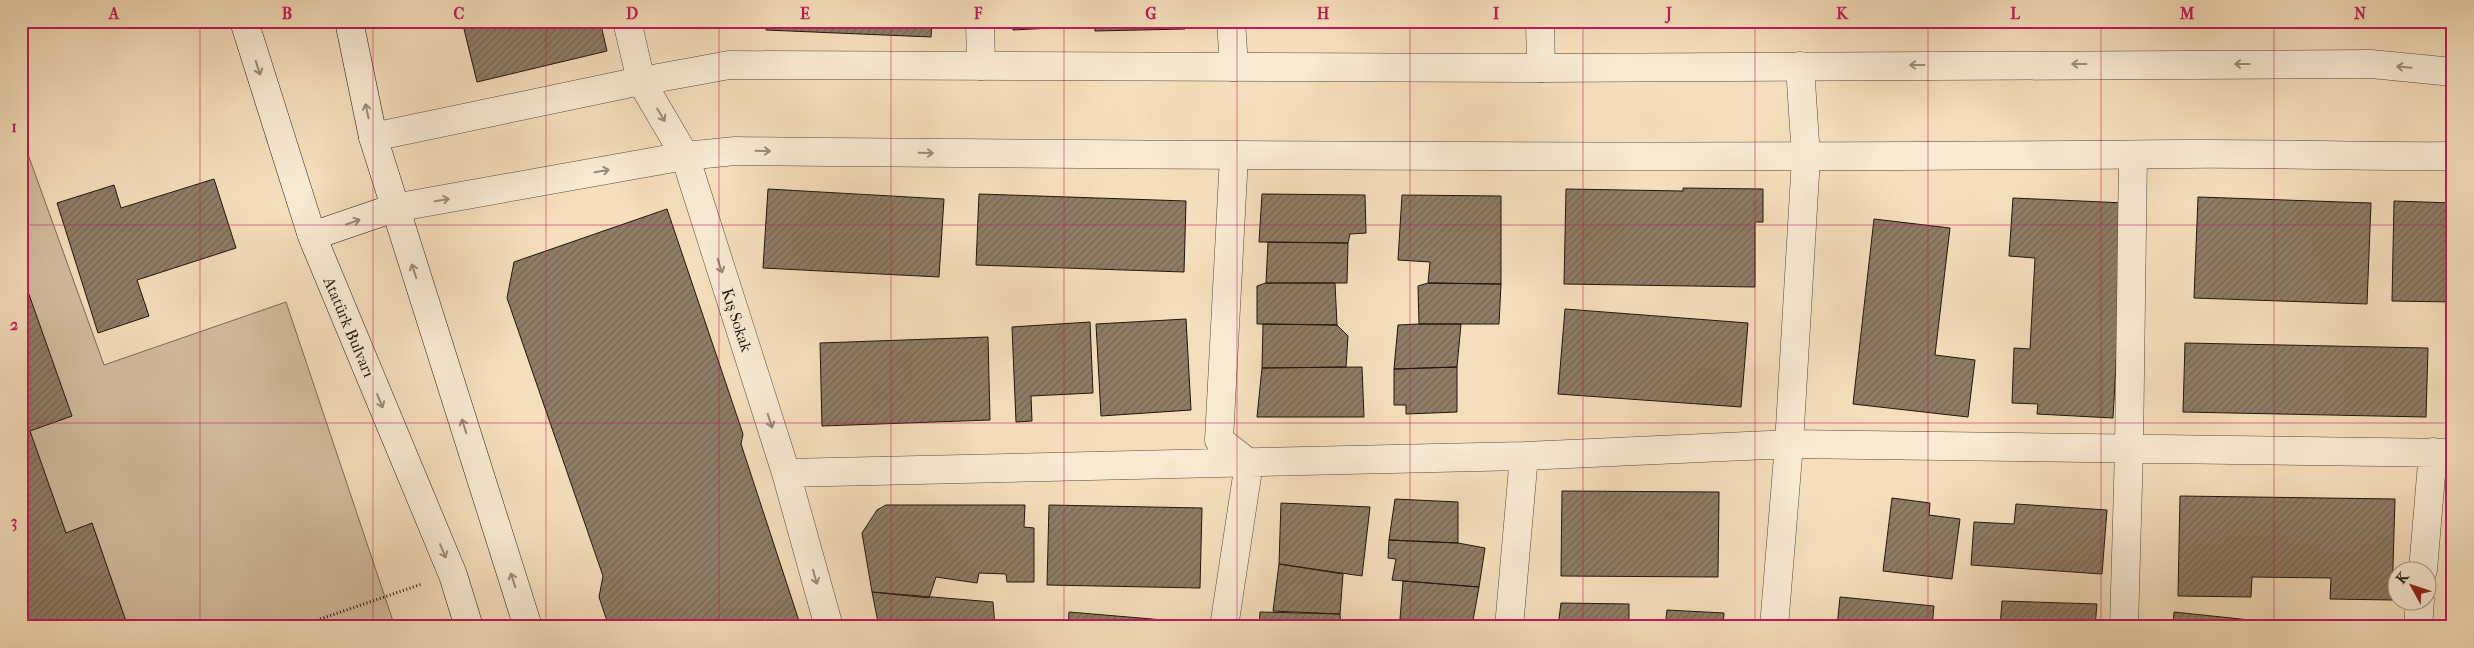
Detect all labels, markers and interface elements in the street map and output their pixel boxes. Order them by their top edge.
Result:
text: A [108,4,120,23]
text: B [282,4,292,23]
text: C [454,4,465,23]
text: D [626,4,638,23]
text: E [800,4,810,23]
text: F [973,4,983,23]
text: G [1145,4,1157,23]
text: H [1317,4,1330,23]
text: I [1493,4,1500,23]
text: J [1664,4,1672,24]
text: K [1836,4,1849,23]
text: L [2010,4,2020,23]
text: M [2179,4,2195,23]
text: N [2354,4,2367,23]
one-way arrow [254,59,264,75]
one-way arrow [2234,59,2250,69]
one-way arrow [2072,60,2088,69]
one-way arrow [1909,61,1925,70]
one-way arrow [2396,63,2412,72]
one-way arrow [362,103,372,119]
one-way arrow [656,108,666,123]
text: 1 [11,117,17,136]
one-way arrow [754,146,771,156]
one-way arrow [917,148,933,158]
one-way arrow [594,165,610,175]
one-way arrow [434,194,450,204]
one-way arrow [345,217,361,227]
one-way arrow [716,258,725,273]
one-way arrow [409,263,419,279]
street label: Atatürk Bulvarı [319,273,379,380]
street label: Kış Sokak [717,286,756,355]
text: 2 [10,315,18,334]
one-way arrow [376,393,386,408]
one-way arrow [765,412,775,428]
one-way arrow [459,418,468,434]
text: 3 [11,512,17,532]
one-way arrow [438,543,448,558]
north arrow [2386,560,2436,610]
one-way arrow [811,568,821,584]
text: K [2393,568,2413,587]
one-way arrow [508,573,518,589]

